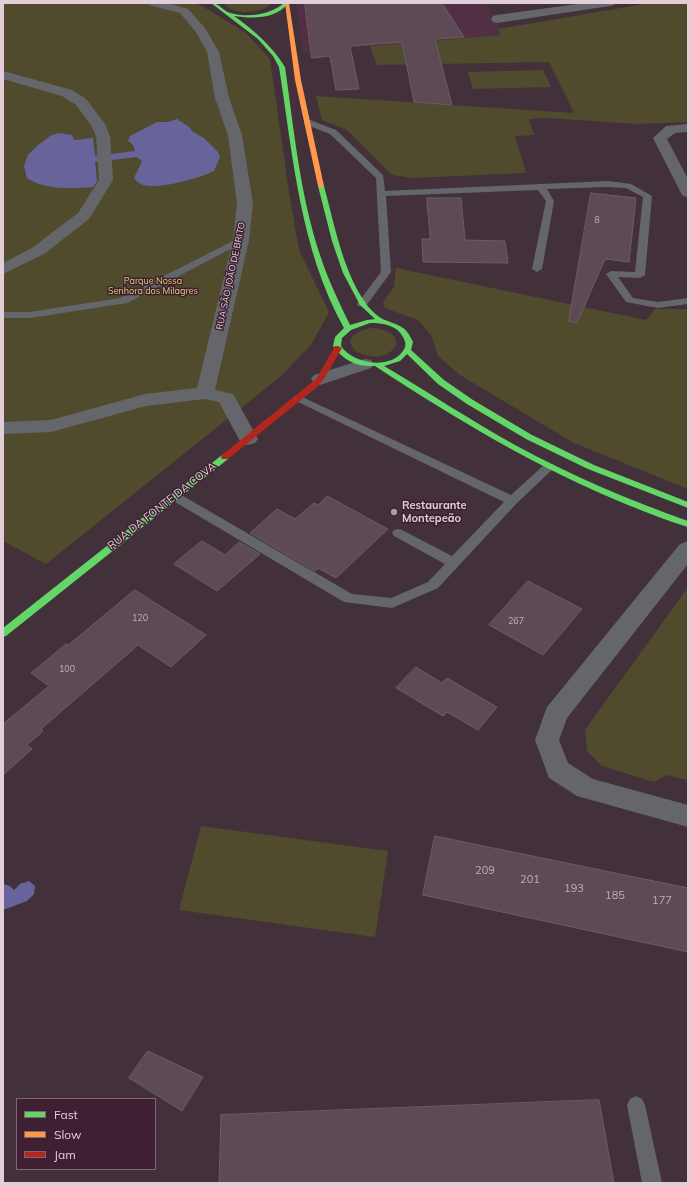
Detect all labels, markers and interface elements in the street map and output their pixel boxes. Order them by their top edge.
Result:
house number: 8 [594,215,600,225]
street label: RUA SÃO JOÃO DE BRITO [214,221,248,331]
park label: Parque Nossa Senhora dos Milagres [108,276,198,297]
street label: RUA DA FONTE DA COVA [105,460,219,552]
place label: Restaurante Montepeão [402,499,466,525]
marker: Restaurante Montepeão [389,507,399,517]
house number: 120 [132,613,148,623]
house number: 267 [508,616,524,626]
house number: 100 [59,664,75,674]
house number: 209 [475,864,495,878]
house number: 201 [520,873,540,887]
house number: 193 [564,882,584,896]
house number: 185 [605,889,625,903]
house number: 177 [652,894,672,908]
legend [16,1098,156,1170]
text: Fast [54,1107,78,1122]
text: Slow [54,1127,82,1142]
text: Jam [54,1147,76,1162]

